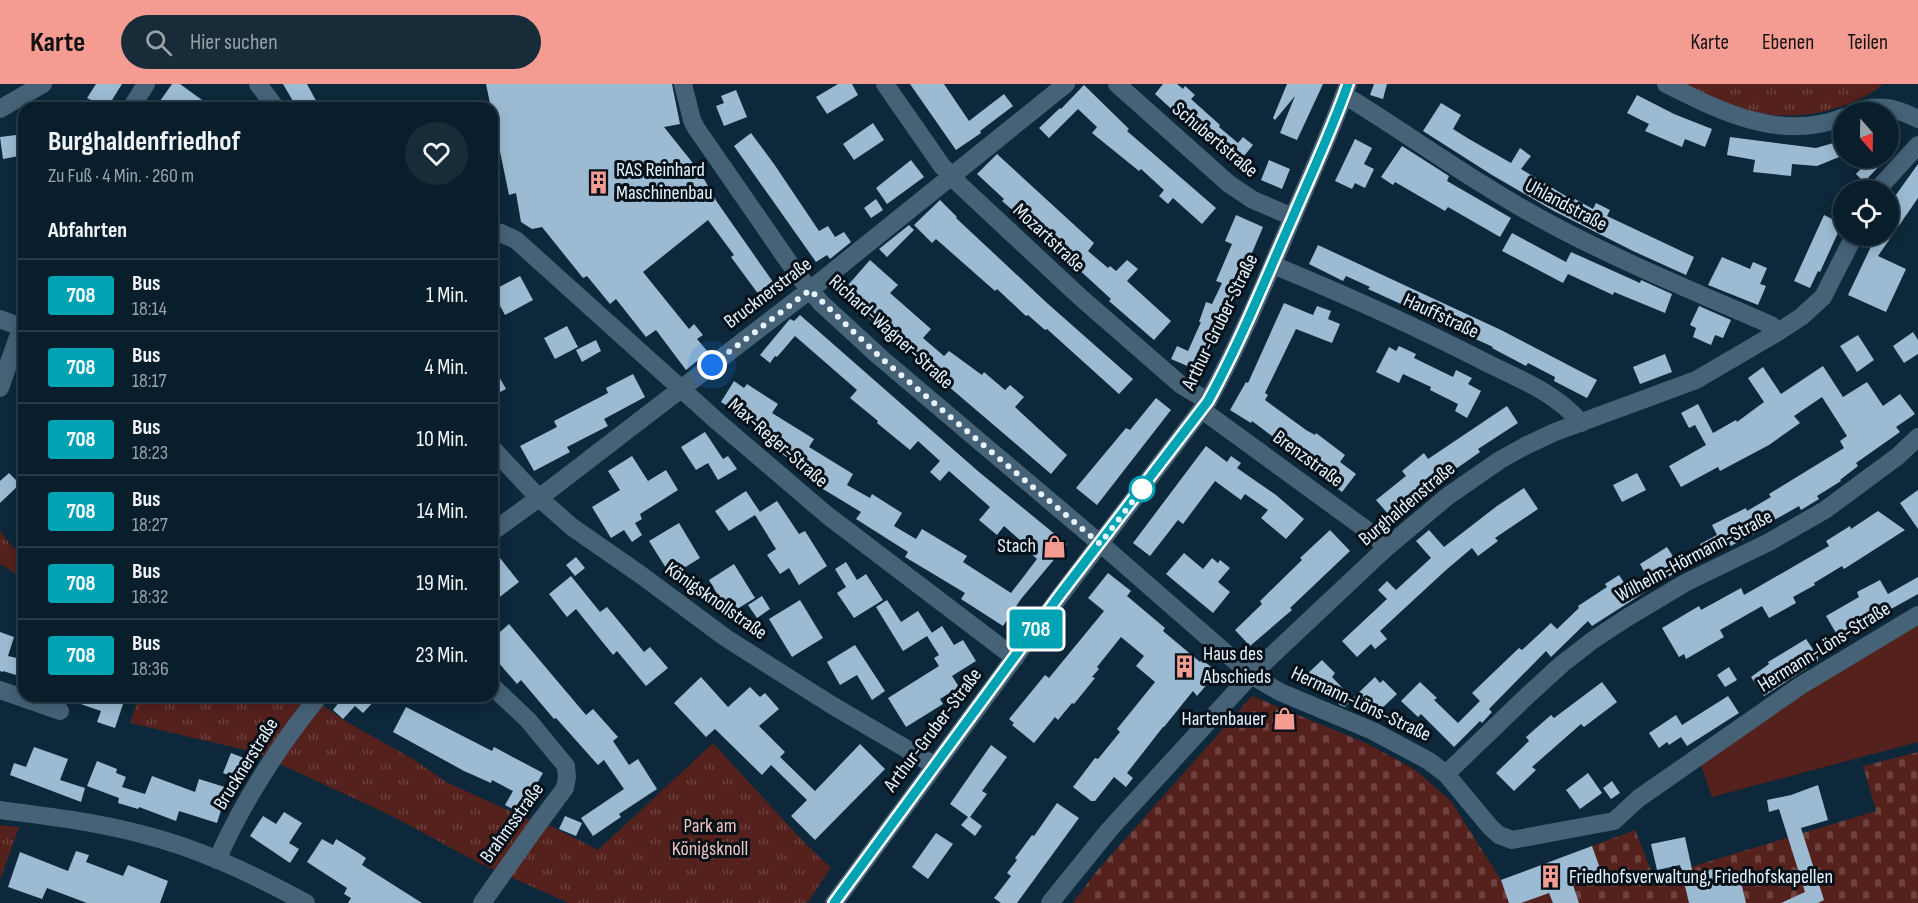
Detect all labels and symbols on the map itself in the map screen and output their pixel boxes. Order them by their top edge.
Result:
street label: Schubertstraße [1167,97,1263,183]
north arrow [1833,102,1899,168]
place label: RAS Reinhard Maschinenbau [616,158,713,205]
building icon: RAS Reinhard Maschinenbau [585,169,611,195]
street label: Uhlandstraße [1521,173,1611,237]
street label: Mozartstraße [1008,199,1090,277]
street label: Arthur-Gruber-Straße [1176,250,1263,395]
street label: Brucknerstraße [719,252,817,334]
street label: Richard-Wagner-Straße [824,270,958,394]
street label: Hauffstraße [1399,288,1483,344]
your location [697,350,727,380]
street label: Max-Reger-Straße [723,393,833,493]
street label: Brenzstraße [1268,426,1348,492]
street label: Burghaldenstraße [1354,457,1460,551]
unlabelled marker [1129,476,1155,502]
street label: Wilhelm-Hörmann-Straße [1611,504,1777,608]
shop icon: Stach [1041,533,1067,559]
place label: Stach [997,534,1036,558]
street label: Königsknollstraße [660,557,772,645]
street label: Hermann-Löns-Straße [1753,597,1895,697]
line badge: 708 [1002,610,1070,648]
place label: Haus des Abschieds [1202,642,1271,689]
building icon: Haus des Abschieds [1172,653,1198,679]
street label: Hermann-Löns-Straße [1287,661,1435,747]
street label: Arthur-Gruber-Straße [878,663,987,797]
shop icon: Hartenbauer [1271,706,1297,732]
place label: Hartenbauer [1182,707,1266,731]
street label: Brucknerstraße [208,714,284,814]
street label: Brahmsstraße [475,778,549,868]
park label: Park am Königsknoll [672,814,748,861]
building icon: Friedhofsverwaltung, Friedhofskapellen [1538,864,1564,890]
place label: Friedhofsverwaltung, Friedhofskapellen [1569,865,1833,889]

